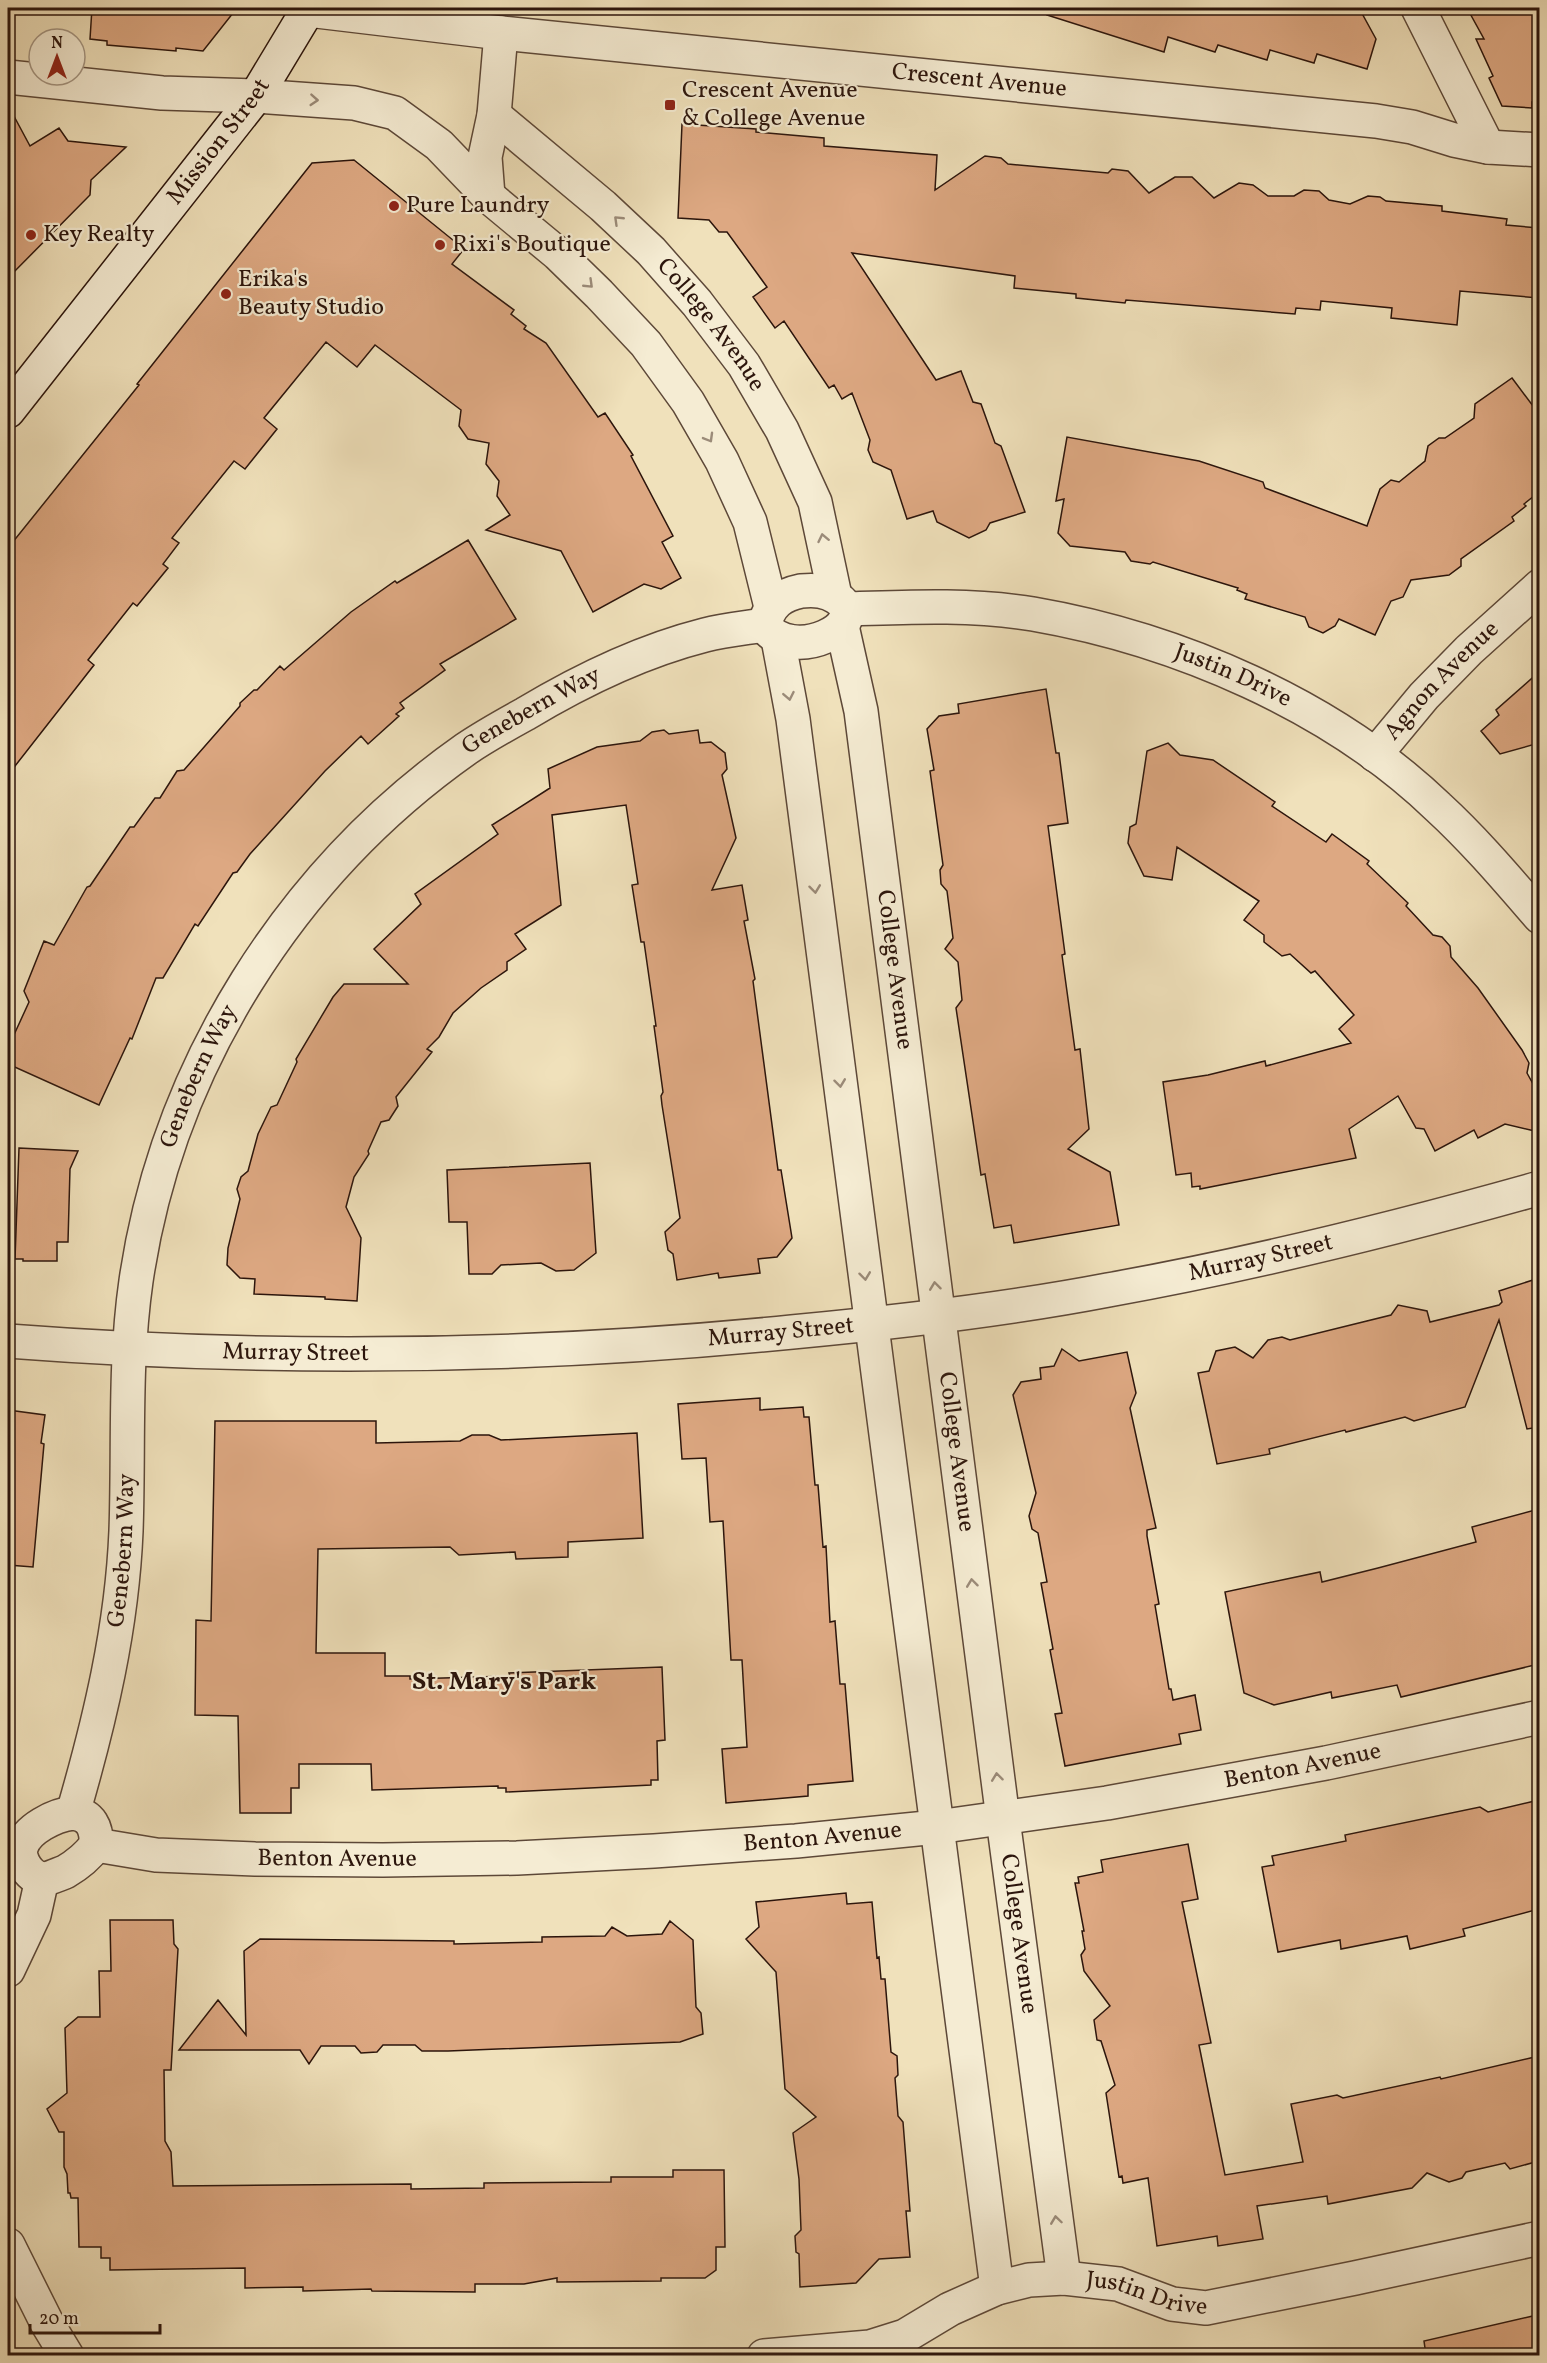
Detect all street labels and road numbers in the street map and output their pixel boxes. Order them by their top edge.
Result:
street label: Crescent Avenue [890,55,1068,107]
street label: Mission Street [159,72,279,213]
street label: College Avenue [648,251,773,398]
street label: Agnon Avenue [1377,613,1507,748]
street label: Justin Drive [1169,635,1298,716]
street label: Genebern Way [455,659,607,764]
street label: College Avenue [867,888,921,1052]
street label: Genebern Way [152,998,246,1153]
street label: Murray Street [1186,1226,1336,1291]
street label: Murray Street [706,1309,856,1357]
street label: Murray Street [222,1335,369,1371]
street label: College Avenue [929,1370,983,1534]
street label: Genebern Way [100,1473,144,1630]
street label: Benton Avenue [1221,1735,1385,1798]
street label: Benton Avenue [742,1814,903,1862]
street label: Benton Avenue [257,1842,417,1877]
street label: College Avenue [991,1852,1046,2016]
street label: Justin Drive [1084,2264,1209,2325]

